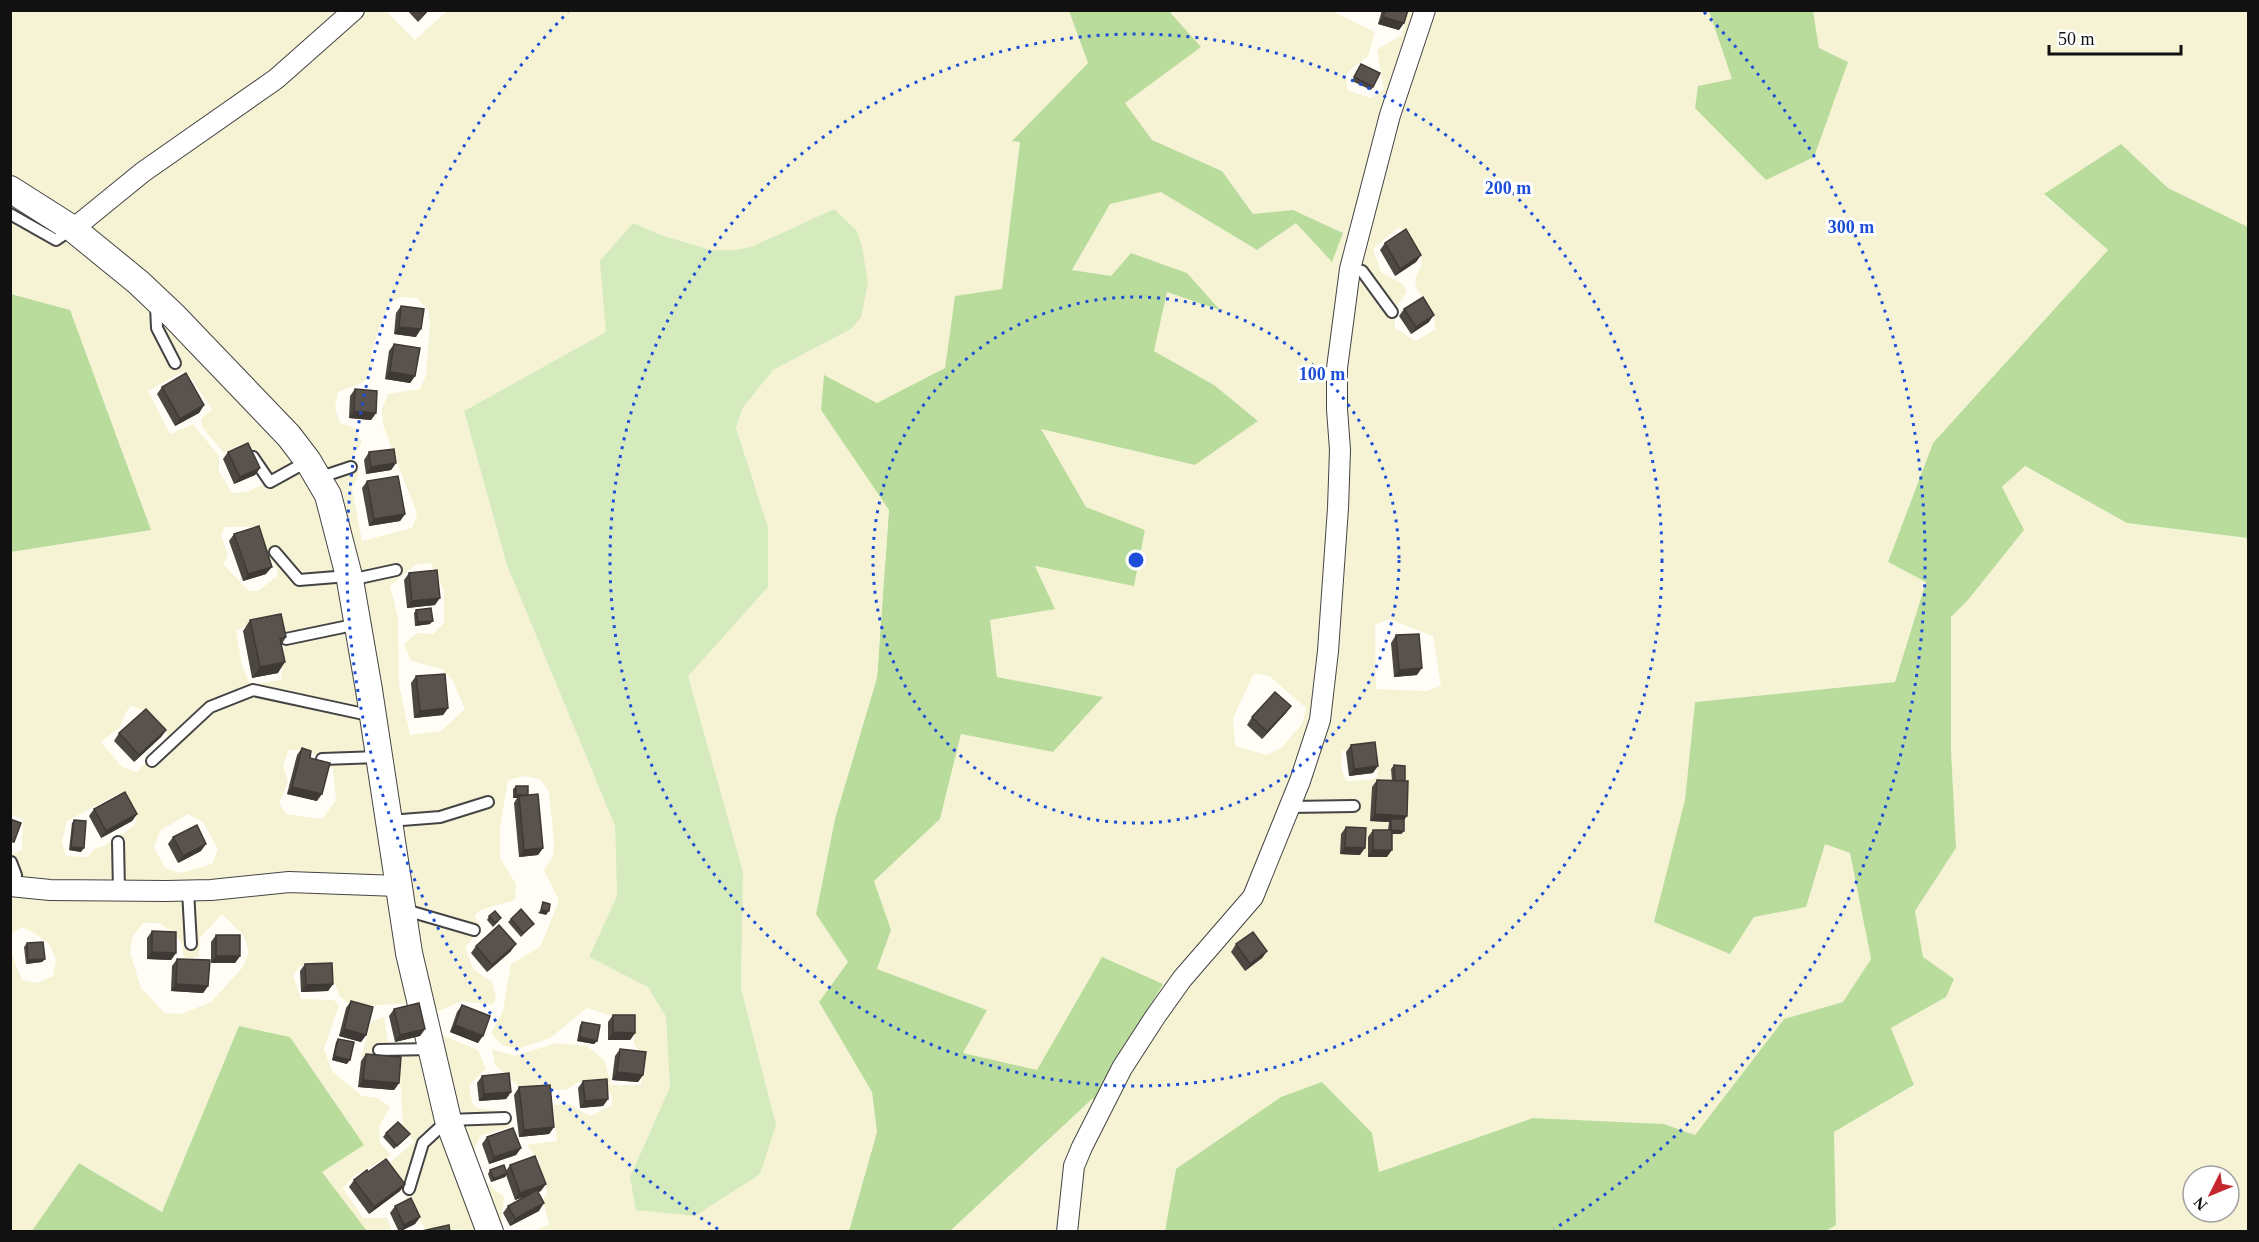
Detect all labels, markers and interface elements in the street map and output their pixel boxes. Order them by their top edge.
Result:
scale bar [2049,18,2181,56]
text: 50 m [2058,29,2095,49]
text: 200 m [1485,178,1531,198]
text: 300 m [1828,217,1874,237]
text: 100 m [1299,364,1345,384]
centre of rings [1126,550,1146,570]
north arrow [2181,1164,2241,1224]
text: N [2190,1194,2211,1214]

